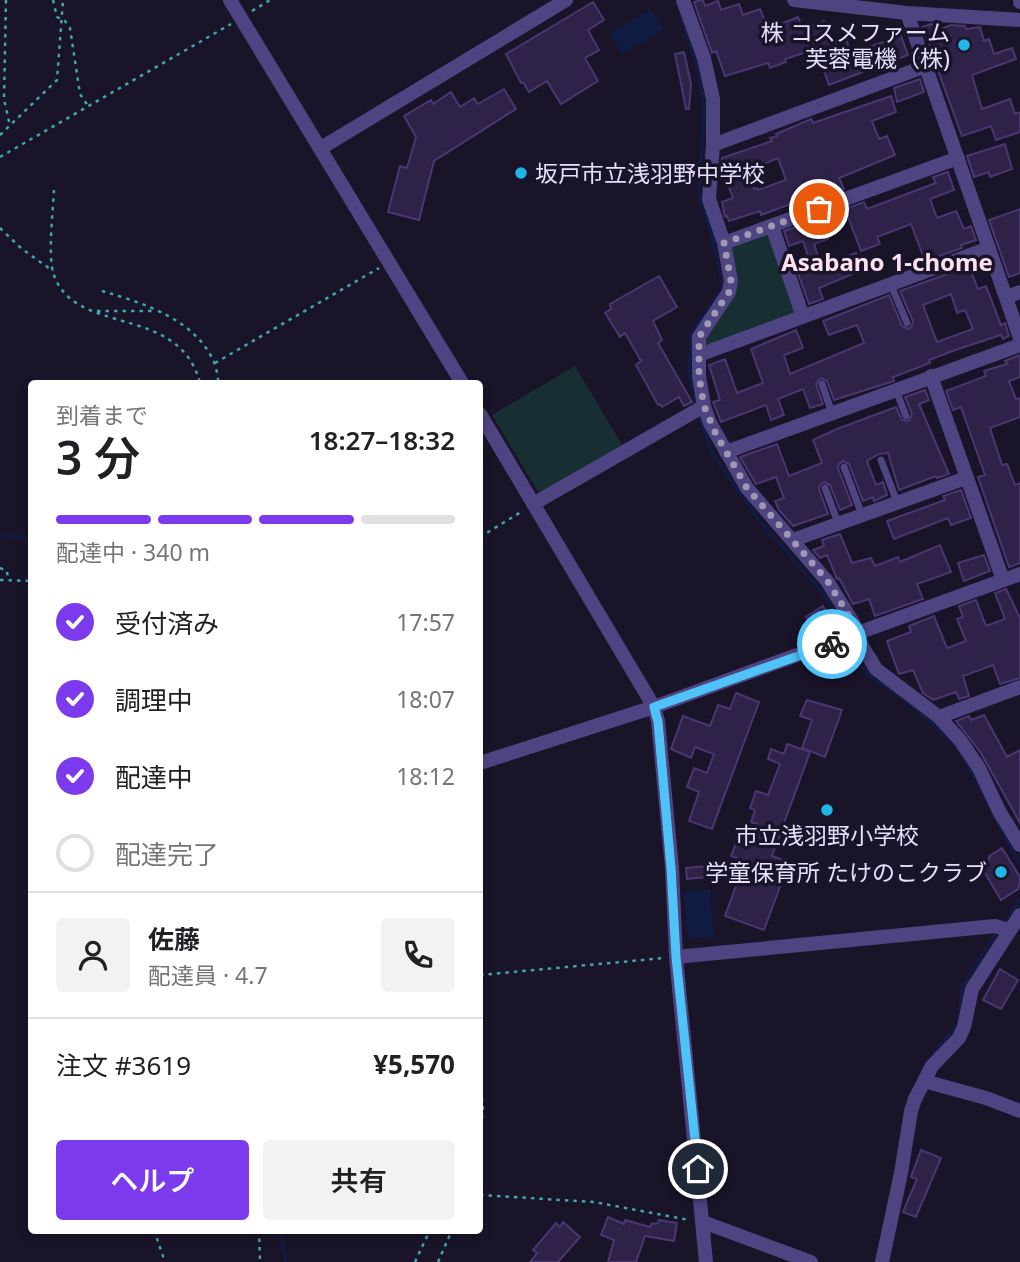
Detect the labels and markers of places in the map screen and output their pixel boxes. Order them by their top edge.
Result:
place label: 株 コスメファーム 芙蓉電機（株) [761,16,950,74]
marker: 株 コスメファーム 芙蓉電機（株) [956,37,972,53]
place label: 坂戸市立浅羽野中学校 [535,157,765,189]
marker: 坂戸市立浅羽野中学校 [513,165,529,181]
pin [789,179,849,239]
marker: 市立浅羽野小学校 [819,802,835,818]
place label: 市立浅羽野小学校 [735,819,919,851]
place label: 学童保育所 たけのこクラブ [705,856,987,888]
marker: 学童保育所 たけのこクラブ [993,864,1009,880]
pin [668,1139,728,1199]

